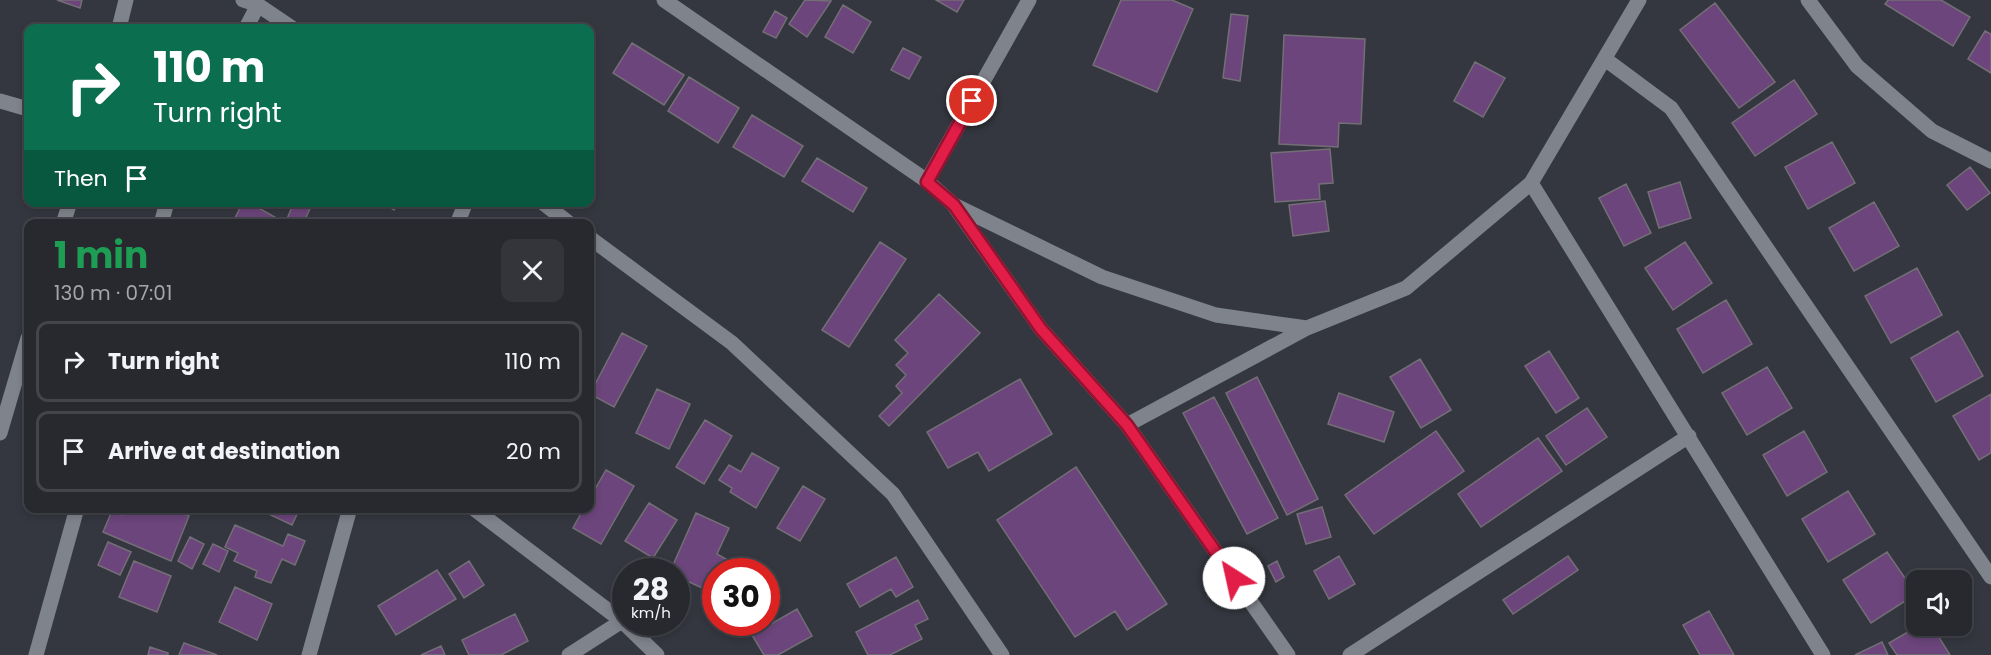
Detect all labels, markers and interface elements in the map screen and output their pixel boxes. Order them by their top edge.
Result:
text: 110 m [153,38,265,97]
icon: right [54,48,132,126]
pin [946,75,997,126]
icon: arrive [955,84,988,117]
text: Turn right [153,94,282,131]
icon: arrive [120,162,153,195]
text: Then [54,163,108,194]
text: 1 min [54,230,148,281]
button: close [501,239,564,302]
text: 130 m · 07:01 [54,279,172,307]
icon: right [57,345,90,378]
text: Turn right [108,346,219,377]
text: 110 m [505,346,561,377]
icon: arrive [57,435,90,468]
text: Arrive at destination [108,436,340,467]
text: 20 m [506,436,561,467]
position arrow [1202,546,1266,610]
speed limit sign: 30 [702,558,780,636]
text: 28 [633,568,669,611]
map controls [1906,570,1972,636]
button: sound [1906,570,1972,636]
text: km/h [631,602,671,623]

